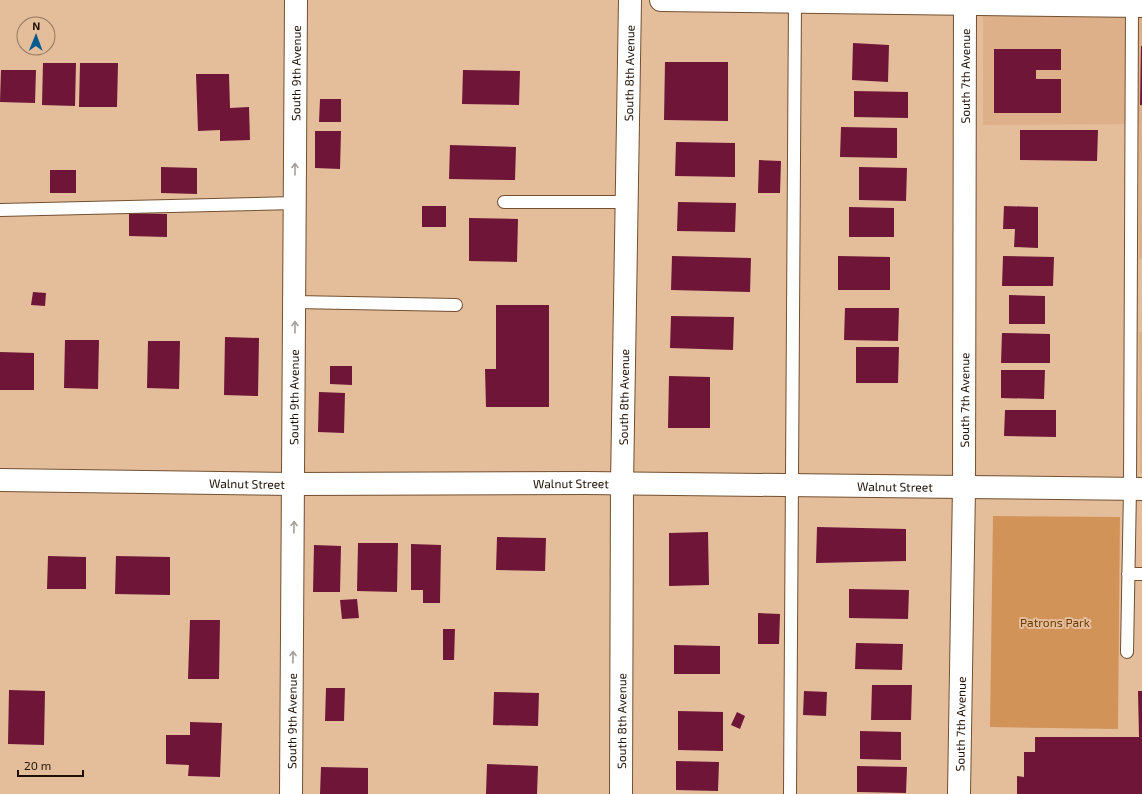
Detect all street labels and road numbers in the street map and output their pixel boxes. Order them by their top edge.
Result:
street label: South 9th Avenue [288,25,303,121]
street label: South 8th Avenue [621,25,637,121]
street label: South 7th Avenue [958,29,972,124]
street label: South 9th Avenue [286,349,301,445]
street label: South 8th Avenue [616,349,631,445]
street label: South 7th Avenue [957,353,971,448]
street label: Walnut Street [209,476,285,491]
street label: Walnut Street [533,476,609,490]
street label: Walnut Street [857,479,933,494]
street label: South 9th Avenue [284,673,299,769]
street label: South 8th Avenue [614,673,628,769]
street label: South 7th Avenue [952,676,968,772]

